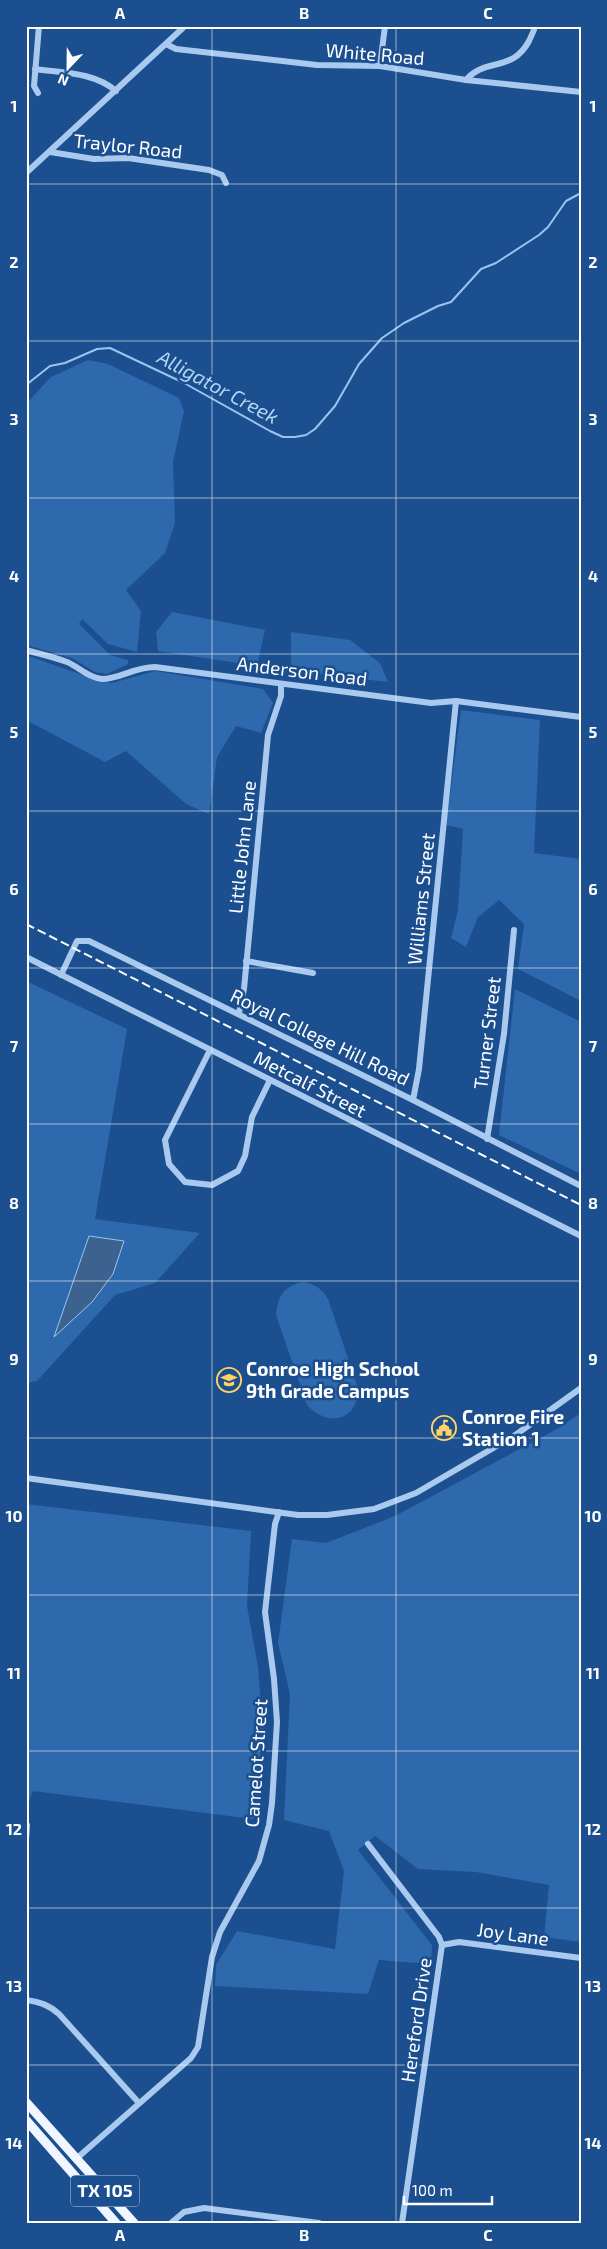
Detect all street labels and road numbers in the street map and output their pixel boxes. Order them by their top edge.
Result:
street label: White Road [325,38,425,69]
street label: Traylor Road [73,128,183,163]
street label: Anderson Road [236,651,368,690]
street label: Little John Lane [223,779,260,915]
street label: Williams Street [402,832,439,966]
street label: Turner Street [468,975,505,1091]
street label: Royal College Hill Road [227,983,414,1090]
street label: Metcalf Street [250,1045,370,1122]
street label: Camelot Street [240,1698,271,1828]
street label: Joy Lane [476,1917,551,1950]
street label: Hereford Drive [395,1956,436,2084]
road number: TX 105 [71,2176,139,2206]

